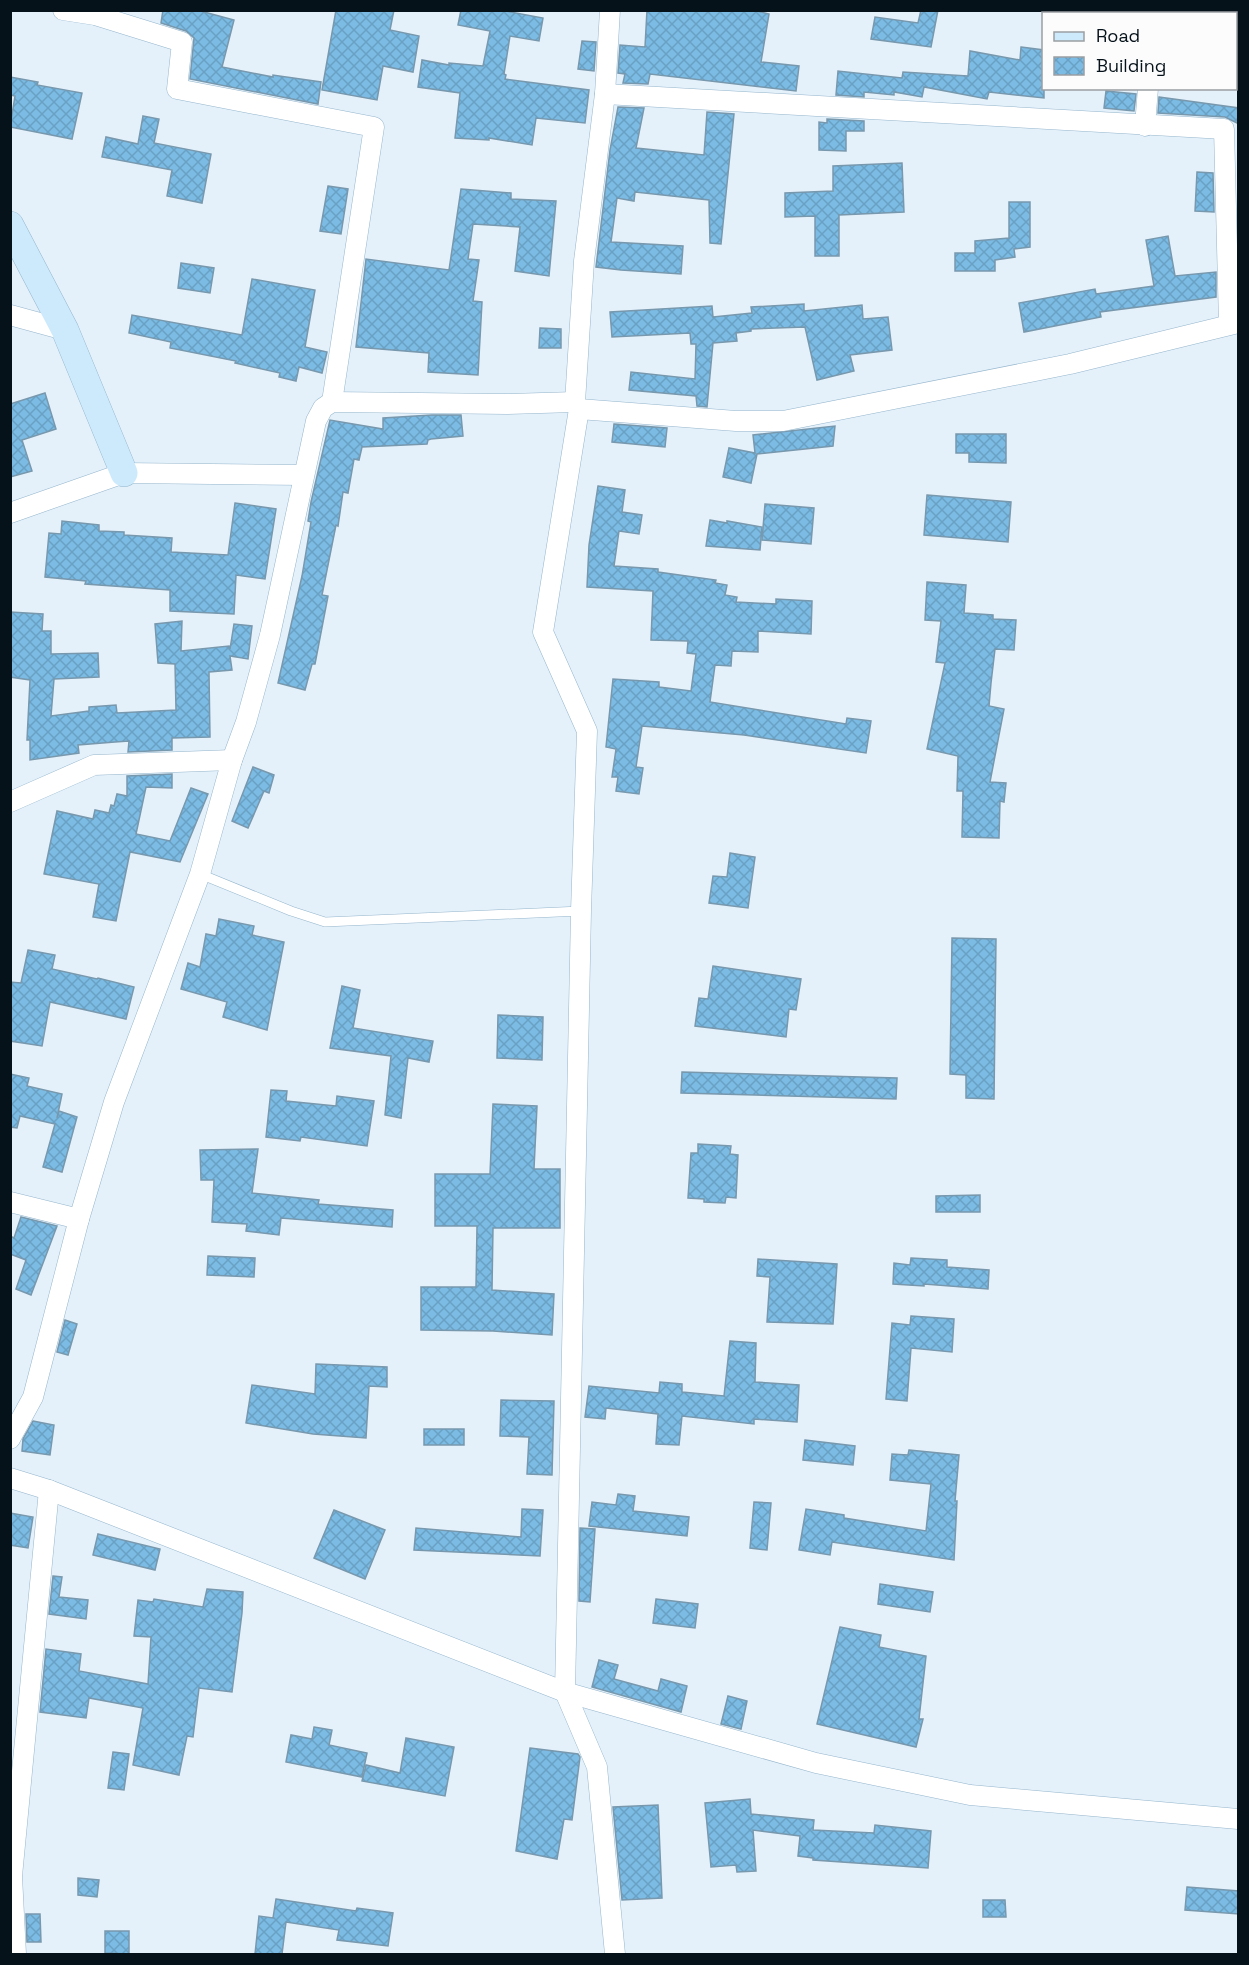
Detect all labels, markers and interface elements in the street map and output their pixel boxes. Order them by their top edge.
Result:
legend [1042,12,1237,90]
text: Road [1096,24,1140,47]
text: Building [1096,54,1166,77]

